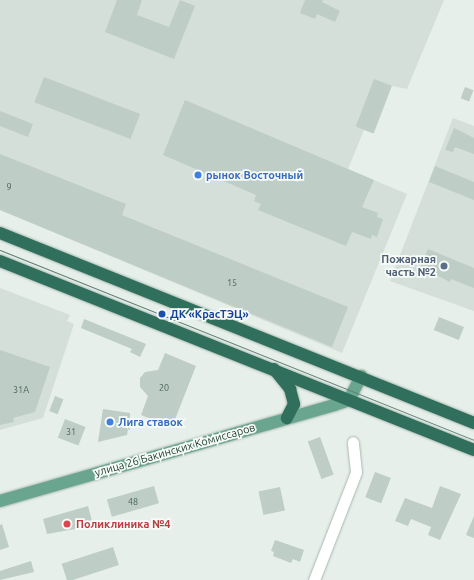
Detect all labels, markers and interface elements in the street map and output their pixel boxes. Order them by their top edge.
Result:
place label: рынок Восточный [206,168,303,182]
marker: рынок Восточный [193,170,203,180]
house number: 9 [6,182,12,192]
place label: Пожарная часть №2 [381,253,436,279]
marker: Пожарная часть №2 [439,261,449,271]
house number: 15 [227,278,237,288]
place label: ДК «КрасТЭЦ» [170,307,249,321]
marker: ДК «КрасТЭЦ» [157,309,167,319]
house number: 20 [159,383,169,393]
house number: 31А [13,385,29,395]
place label: Лига ставок [118,415,183,429]
marker: Лига ставок [105,417,115,427]
street label: улица 26 Бакинских Комиссаров [93,421,257,479]
house number: 31 [66,427,76,437]
house number: 48 [128,497,138,507]
place label: Поликлиника №4 [76,517,170,531]
marker: Поликлиника №4 [61,518,73,530]

